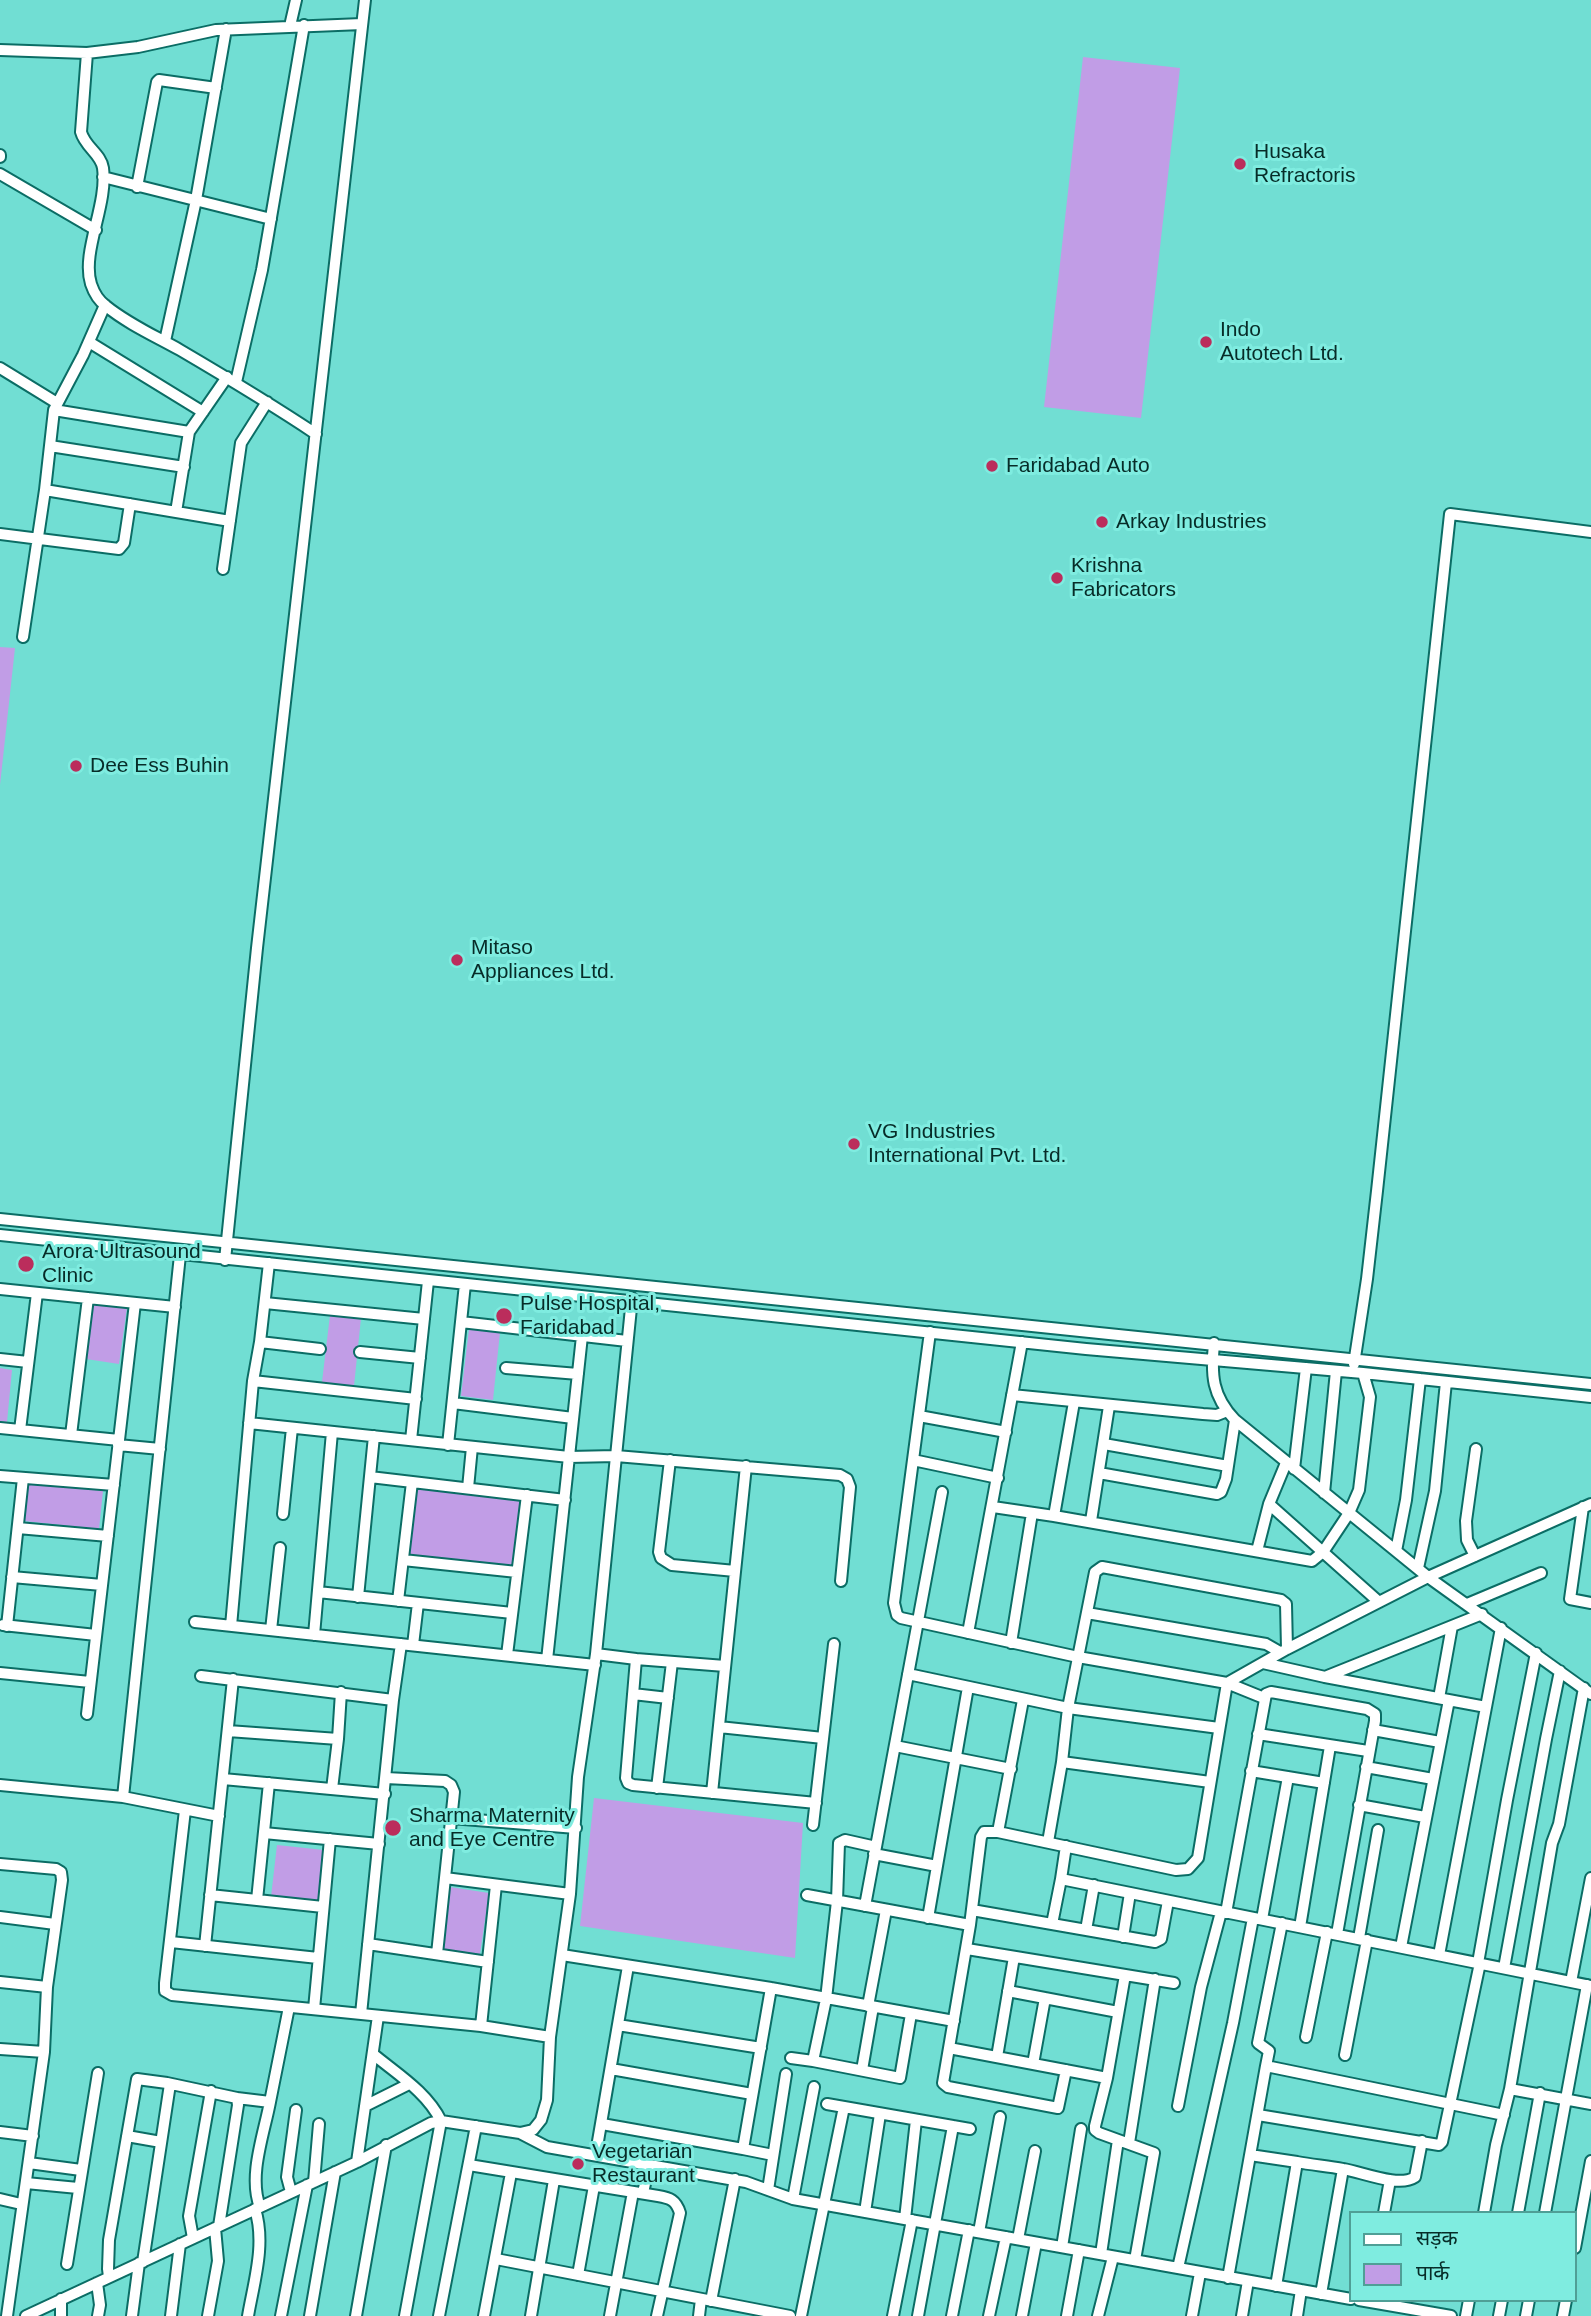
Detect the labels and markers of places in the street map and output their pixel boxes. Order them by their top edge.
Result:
place label: Husaka Refractoris [1254,139,1356,189]
marker: Husaka Refractoris [1232,156,1248,172]
place label: Indo Autotech Ltd. [1220,317,1344,367]
marker: Indo Autotech Ltd. [1198,334,1214,350]
place label: Faridabad Auto [1006,453,1150,479]
marker: Faridabad Auto [984,458,1000,474]
place label: Arkay Industries [1116,509,1267,535]
marker: Arkay Industries [1094,514,1110,530]
place label: Krishna Fabricators [1071,553,1176,603]
marker: Krishna Fabricators [1049,570,1065,586]
place label: Dee Ess Buhin [90,753,229,779]
marker: Dee Ess Buhin [68,758,84,774]
place label: Mitaso Appliances Ltd. [471,935,615,985]
marker: Mitaso Appliances Ltd. [449,952,465,968]
place label: VG Industries International Pvt. Ltd. [868,1119,1066,1169]
marker: VG Industries International Pvt. Ltd. [846,1136,862,1152]
place label: Arora Ultrasound Clinic [42,1239,201,1289]
marker: Arora Ultrasound Clinic [16,1254,36,1274]
place label: Pulse Hospital, Faridabad [520,1291,660,1341]
marker: Pulse Hospital, Faridabad [494,1306,514,1326]
place label: Sharma Maternity and Eye Centre [409,1803,575,1853]
marker: Sharma Maternity and Eye Centre [383,1818,403,1838]
place label: Vegetarian Restaurant [592,2139,695,2189]
marker: Vegetarian Restaurant [570,2156,586,2172]

